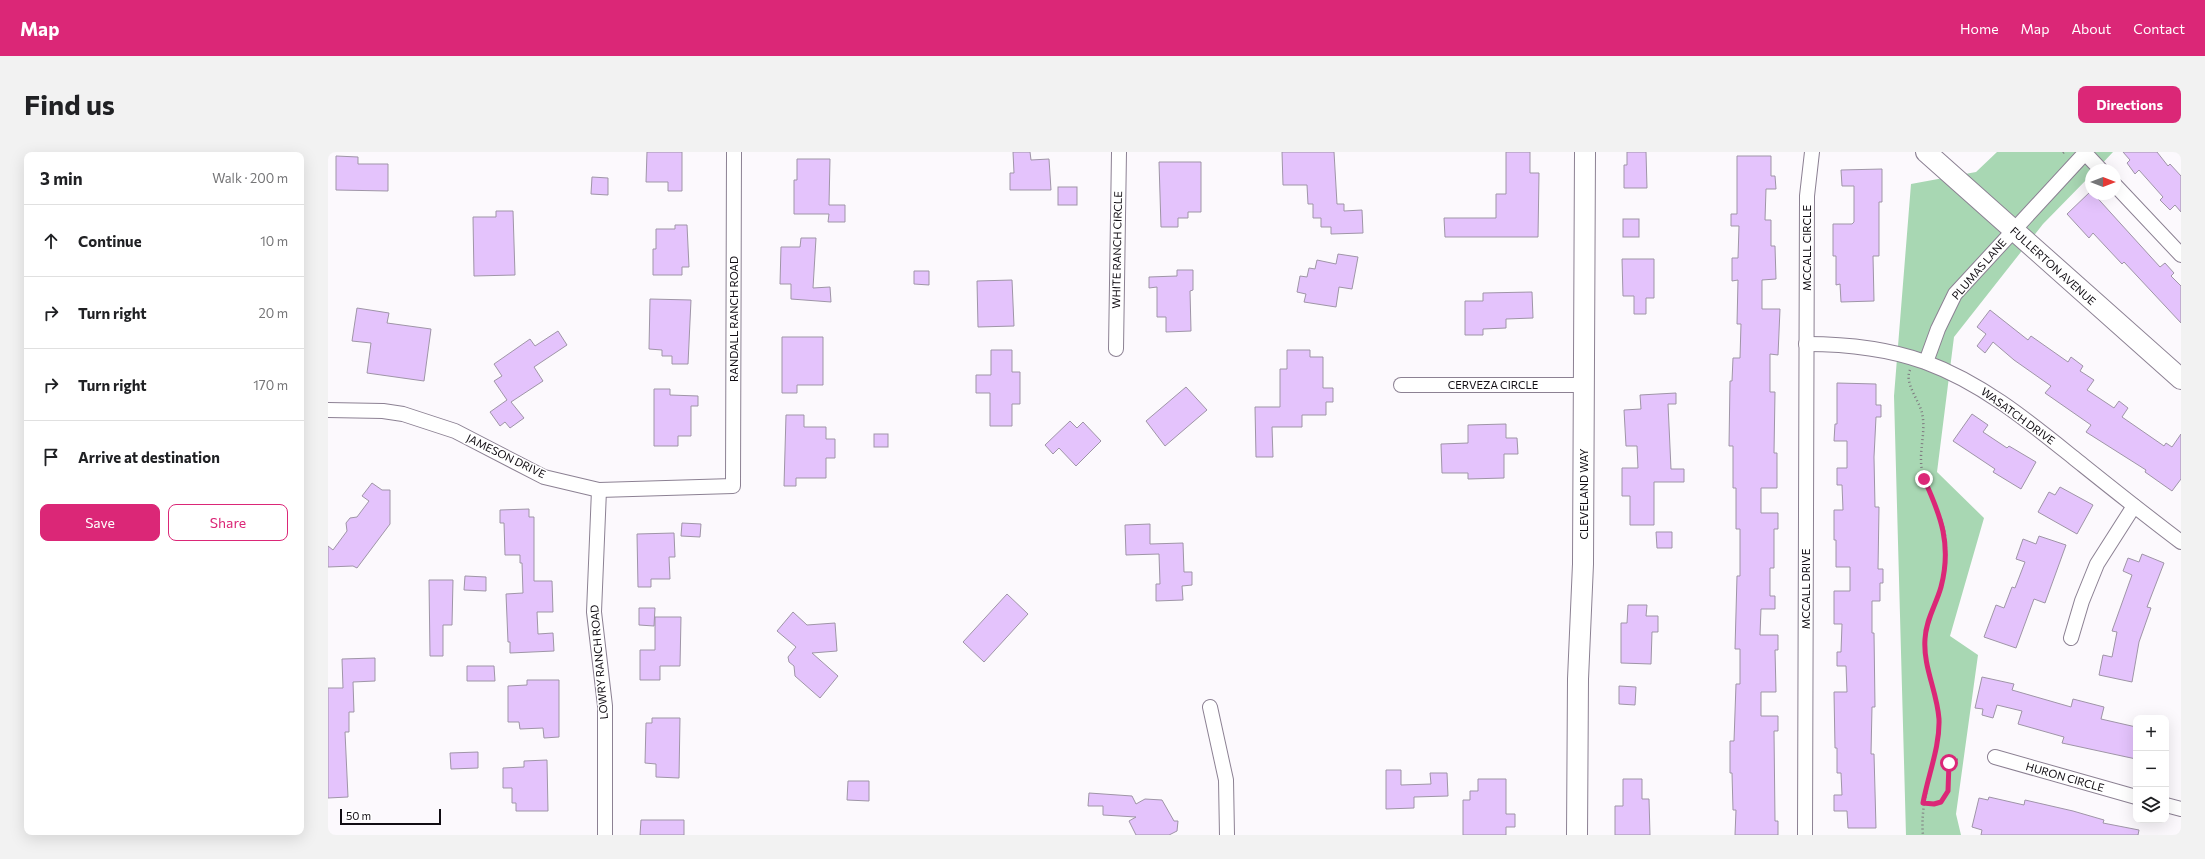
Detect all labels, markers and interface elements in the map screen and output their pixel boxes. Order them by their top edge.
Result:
text: Map [20,17,59,40]
text: Home [1960,20,1999,37]
text: Map [2021,20,2049,37]
text: About [2071,20,2111,37]
text: Contact [2133,20,2185,37]
button: Directions [2078,86,2181,123]
text: Find us [24,87,115,121]
north arrow [2085,164,2121,200]
text: 3 min [40,168,83,189]
text: Walk · 200 m [212,170,288,186]
street label: WHITE RANCH CIRCLE [1109,191,1124,309]
street label: MCCALL CIRCLE [1800,205,1813,291]
street label: FULLERTON AVENUE [2008,224,2099,307]
icon: ahead [40,230,62,252]
text: Continue [78,232,142,250]
text: 10 m [260,233,288,249]
street label: PLUMAS LANE [1949,236,2009,302]
street label: RANDALL RANCH ROAD [727,256,740,382]
icon: right [40,302,62,324]
text: Turn right [78,304,147,322]
text: 20 m [259,305,288,321]
icon: right [40,374,62,396]
text: Turn right [78,376,147,394]
text: 170 m [253,377,288,393]
street label: CERVEZA CIRCLE [1448,378,1538,391]
street label: WASATCH DRIVE [1979,384,2058,447]
street label: JAMESON DRIVE [464,431,548,481]
icon: arrive [40,446,62,468]
text: Arrive at destination [78,448,220,466]
street label: CLEVELAND WAY [1577,448,1590,540]
route end [1915,470,1933,488]
button: Save [40,504,160,541]
button: Share [168,504,288,541]
street label: MCCALL DRIVE [1799,549,1812,629]
street label: LOWRY RANCH ROAD [587,604,610,720]
map controls [2133,715,2169,823]
button: + [2133,715,2169,751]
button: − [2133,751,2169,787]
route start [1940,754,1958,772]
street label: HURON CIRCLE [2024,759,2106,794]
button: layers [2133,787,2169,823]
scale bar [340,807,441,826]
text: 50 m [346,809,371,822]

